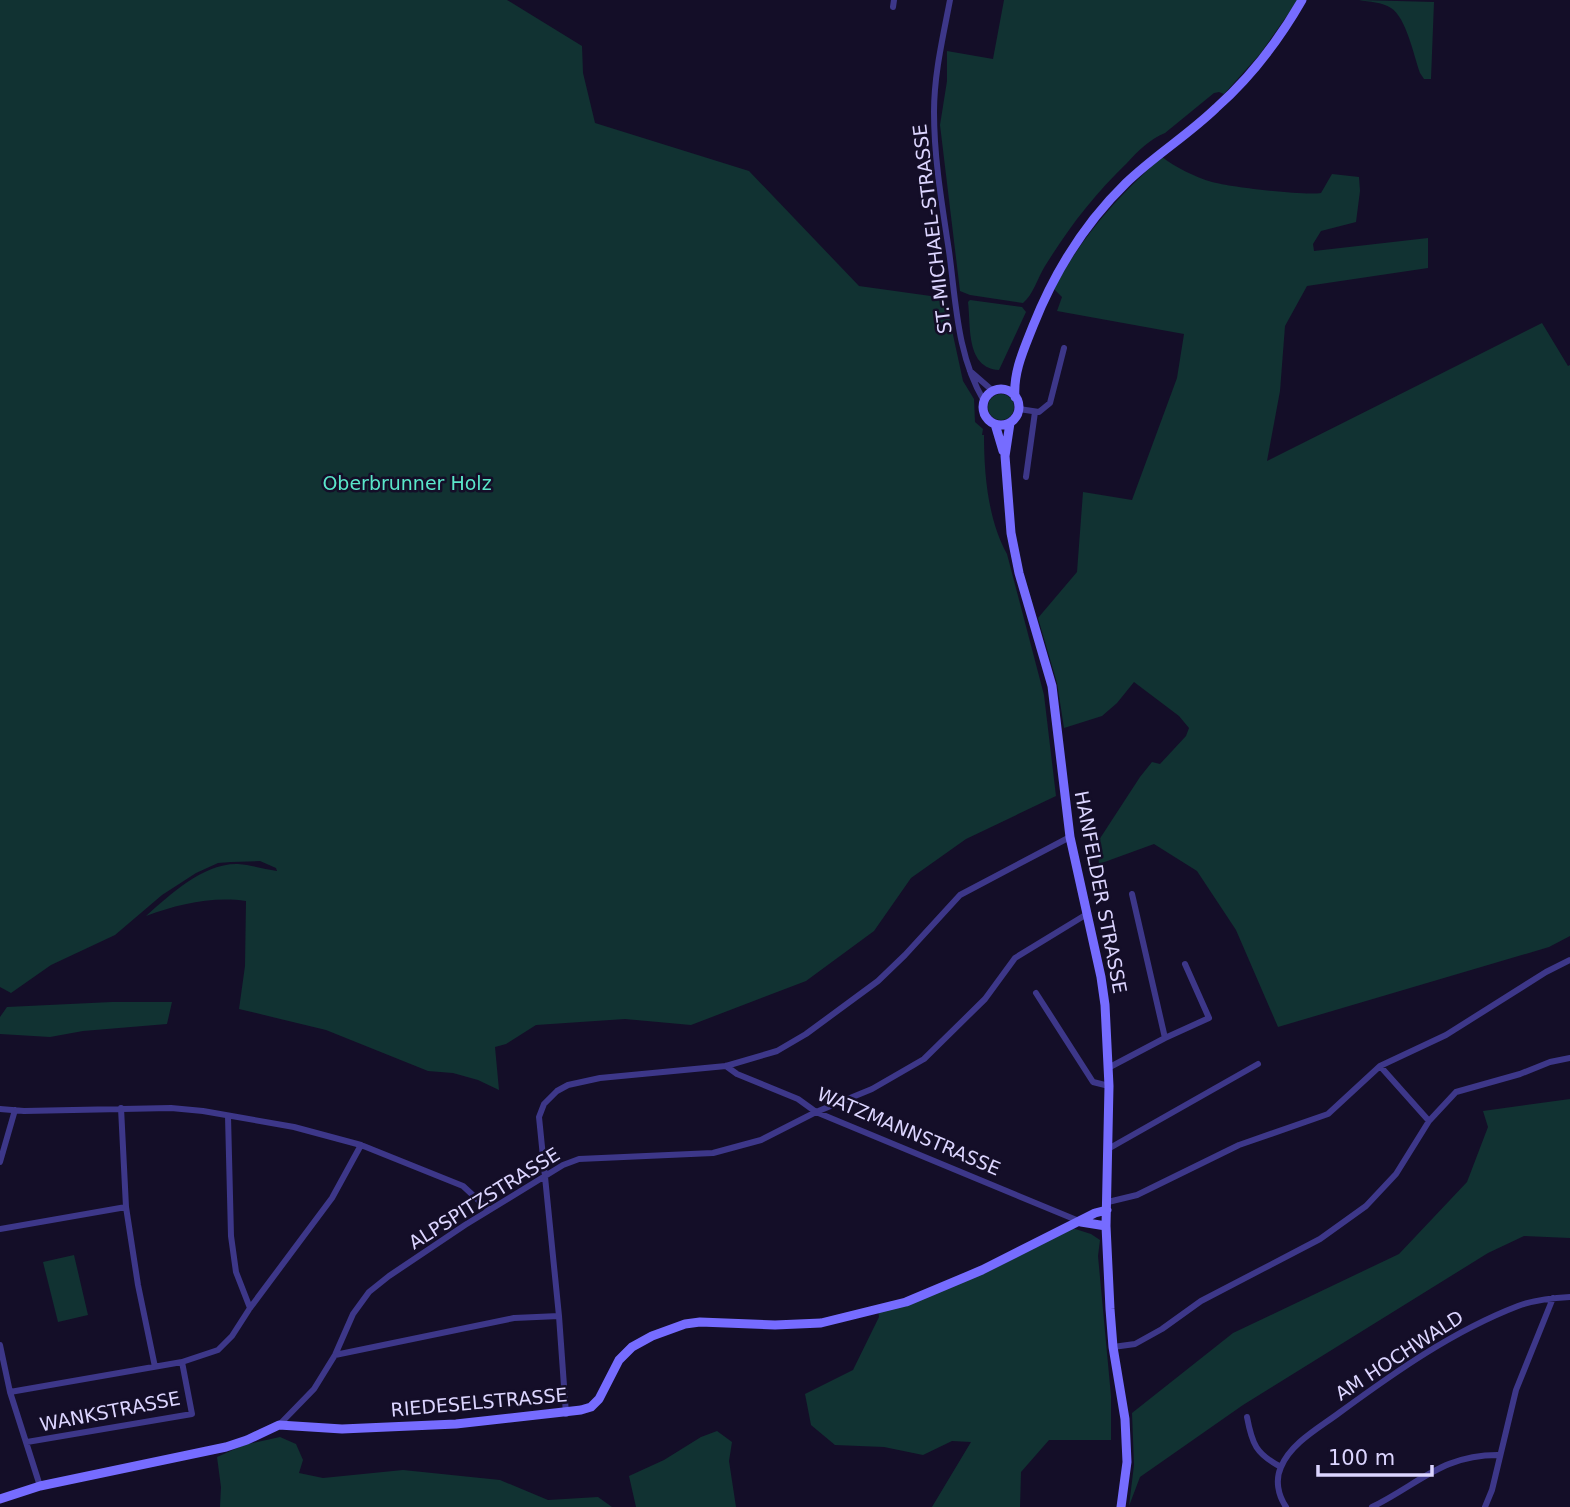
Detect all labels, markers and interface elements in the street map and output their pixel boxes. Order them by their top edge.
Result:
street label: ST.-MICHAEL-STRASSE [908,123,956,335]
park label: Oberbrunner Holz [322,472,492,494]
street label: HANFELDER STRASSE [1071,789,1131,995]
street label: WATZMANNSTRASSE [814,1082,1004,1180]
street label: ALPSPITZSTRASSE [404,1143,564,1253]
street label: AM HOCHWALD [1331,1305,1467,1405]
street label: RIEDESELSTRASSE [390,1383,568,1421]
street label: WANKSTRASSE [38,1387,182,1435]
scale bar [1318,1434,1432,1478]
text: 100 m [1328,1446,1395,1470]

